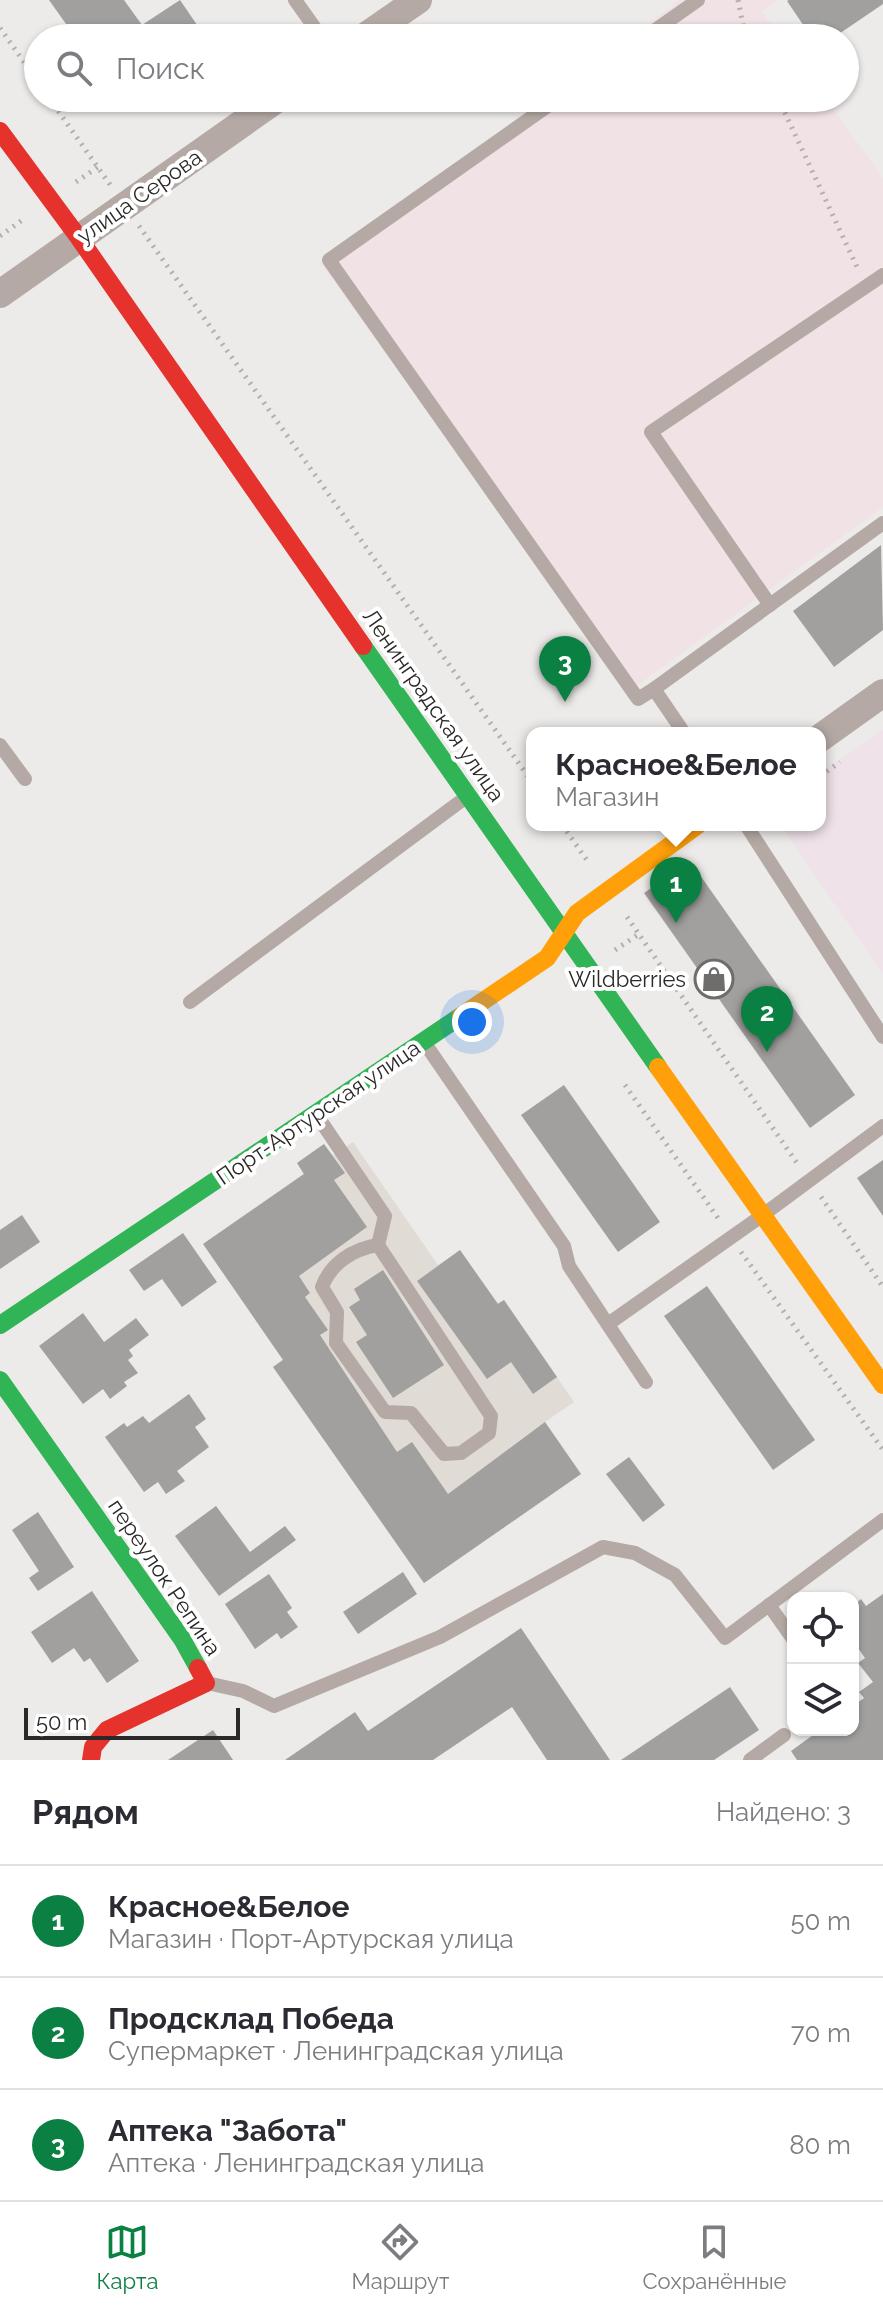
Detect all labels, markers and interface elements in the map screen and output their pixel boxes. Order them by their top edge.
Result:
search box [24,24,859,112]
icon: search [52,46,96,90]
text: Поиск [116,51,205,86]
street label: улица Серова [72,143,206,249]
street label: Ленинградская улица [358,604,510,806]
pin: 3 [539,636,591,702]
popup [526,727,826,831]
text: Красное&Белое [555,747,797,782]
text: Магазин [555,782,659,812]
pin: 1 [650,857,702,923]
shop icon: Wildberries [693,958,735,1000]
place label: Wildberries [568,966,686,992]
pin: 2 [741,986,793,1052]
your location [452,1002,492,1042]
street label: Порт-Артурская улица [211,1034,425,1190]
street label: переулок Репина [103,1494,227,1660]
map controls [787,1592,859,1736]
button: locate [787,1592,859,1664]
button: layers [787,1664,859,1736]
scale bar [24,1704,240,1740]
text: 50 m [36,1709,87,1735]
text: Рядом [32,1792,139,1832]
text: Найдено: 3 [716,1797,851,1827]
text: Красное&Белое [108,1889,349,1924]
text: 1 [52,1906,64,1936]
text: 50 m [790,1906,851,1936]
text: Магазин · Порт-Артурская улица [108,1924,514,1954]
text: Продсклад Победа [108,2001,394,2036]
text: 2 [51,2018,65,2048]
text: 70 m [791,2018,851,2048]
text: Супермаркет · Ленинградская улица [108,2036,564,2066]
text: Аптека "Забота" [108,2113,347,2148]
text: 3 [51,2130,65,2160]
text: 80 m [789,2130,851,2160]
text: Аптека · Ленинградская улица [108,2148,484,2178]
tab: Карта [97,2220,158,2294]
tab: Маршрут [351,2220,449,2294]
tab: Сохранённые [642,2220,786,2294]

